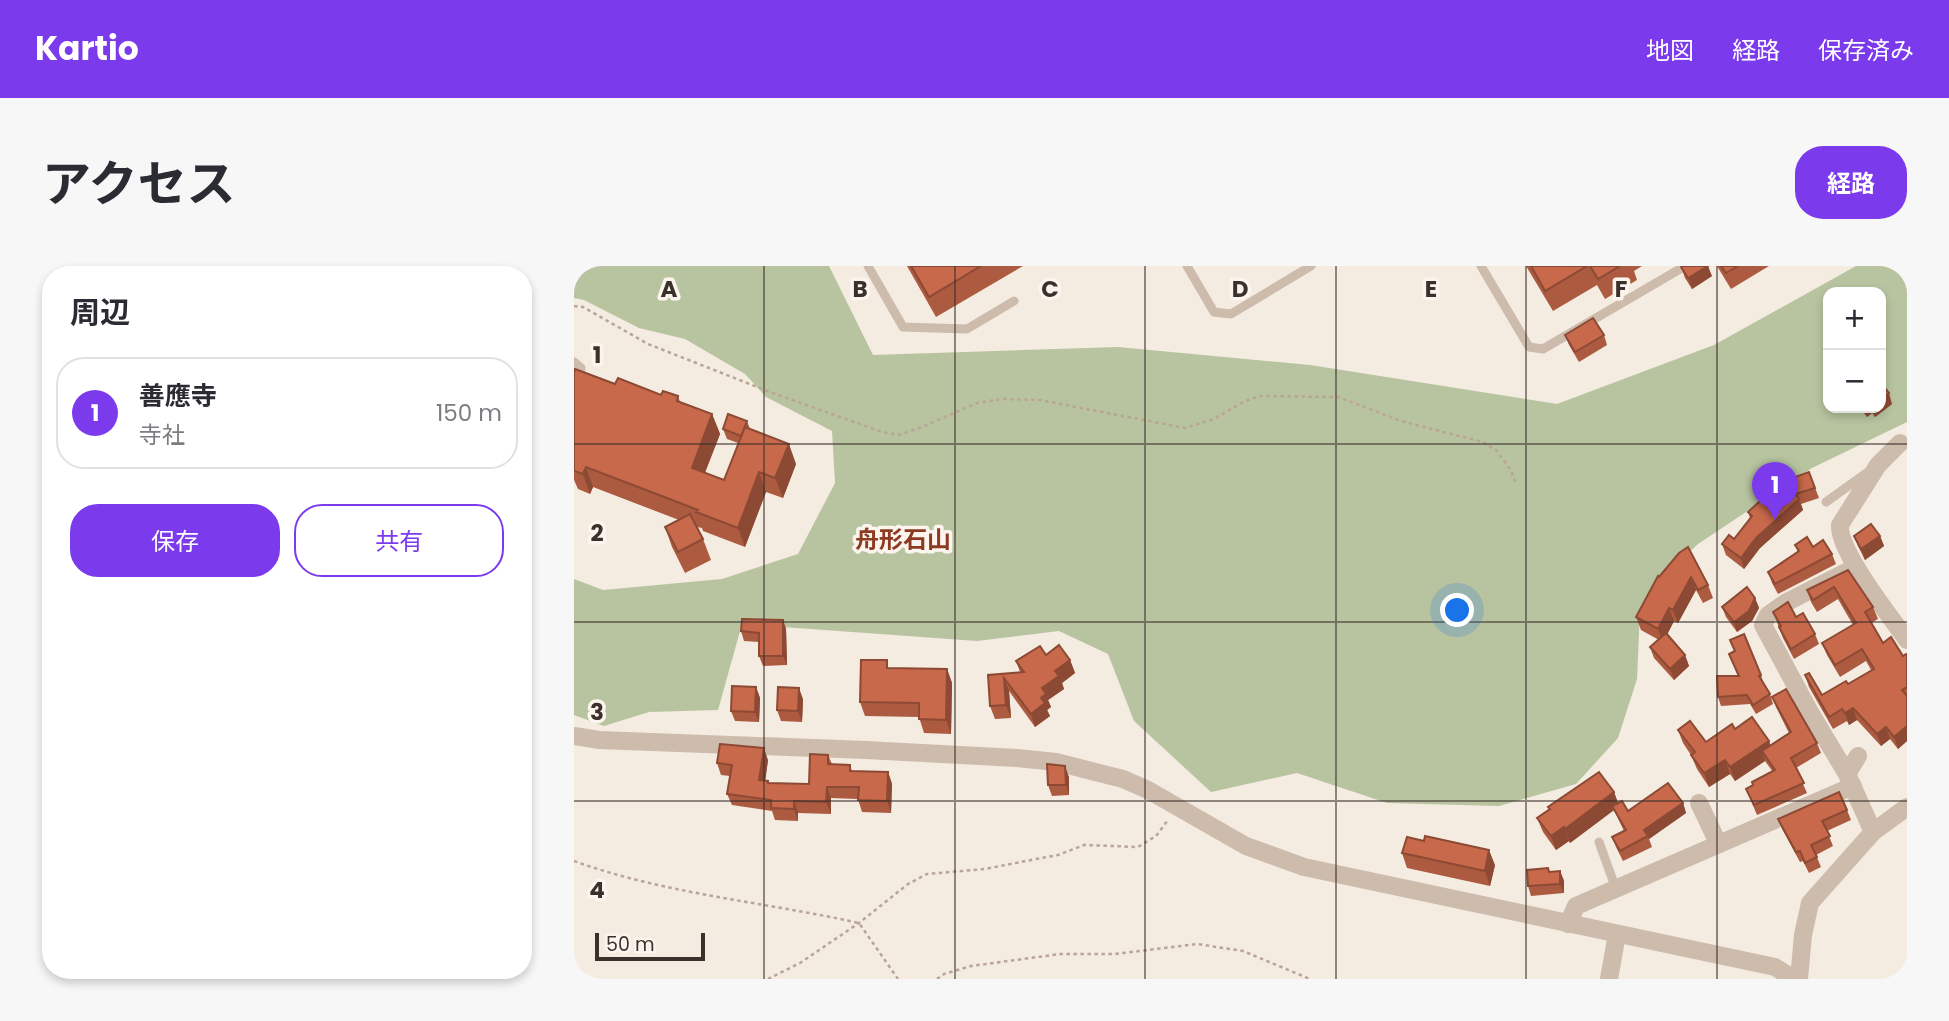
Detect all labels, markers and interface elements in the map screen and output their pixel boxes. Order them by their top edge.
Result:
text: Kartio [35,25,139,72]
text: 地図 [1646,34,1694,67]
text: 経路 [1732,34,1780,67]
text: 保存済み [1818,34,1914,67]
button: 経路 [1795,146,1907,219]
text: アクセス [42,150,236,218]
text: A [661,273,678,305]
text: B [852,273,868,305]
text: C [1041,273,1059,305]
text: D [1232,273,1248,305]
text: E [1425,273,1437,305]
text: F [1615,273,1627,305]
map controls [1823,287,1886,413]
button: + [1823,287,1886,350]
text: 周辺 [70,291,130,334]
text: 1 [593,339,601,371]
button: − [1823,350,1886,413]
text: 善應寺 [139,378,217,414]
text: 1 [91,397,99,429]
text: 150 m [436,397,502,429]
text: 寺社 [139,419,185,451]
pin: 1 [1752,462,1798,520]
button: 保存 [70,504,280,577]
button: 共有 [294,504,504,577]
text: 2 [590,517,604,549]
district label: 舟形石山 [855,523,951,556]
your location [1440,593,1474,627]
text: 3 [590,696,604,728]
text: 4 [589,874,605,906]
scale bar [595,930,705,962]
text: 50 m [606,931,655,958]

